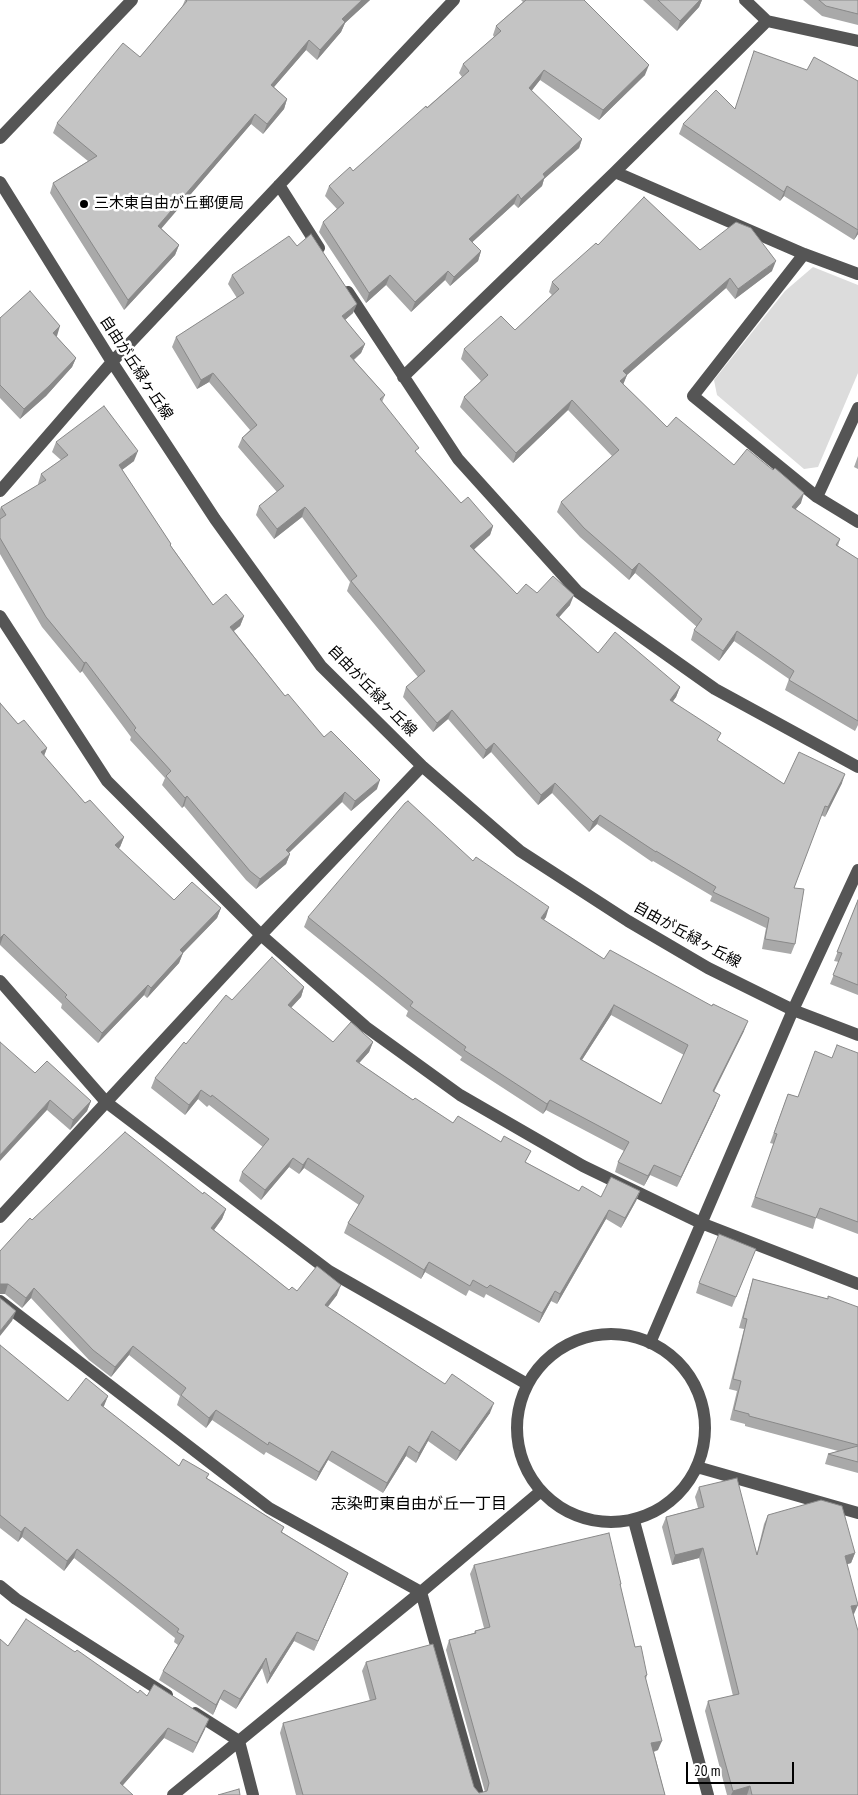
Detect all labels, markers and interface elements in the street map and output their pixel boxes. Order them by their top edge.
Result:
place label: 三木東自由が丘郵便局 [94,195,244,213]
marker: 三木東自由が丘郵便局 [78,198,90,210]
street label: 自由が丘緑ヶ丘線 [96,313,176,423]
street label: 自由が丘緑ヶ丘線 [324,642,420,740]
street label: 自由が丘緑ヶ丘線 [630,898,744,972]
district label: 志染町東自由が丘一丁目 [331,1494,507,1514]
scale bar [688,1752,796,1784]
text: 20 m [694,1761,720,1780]

